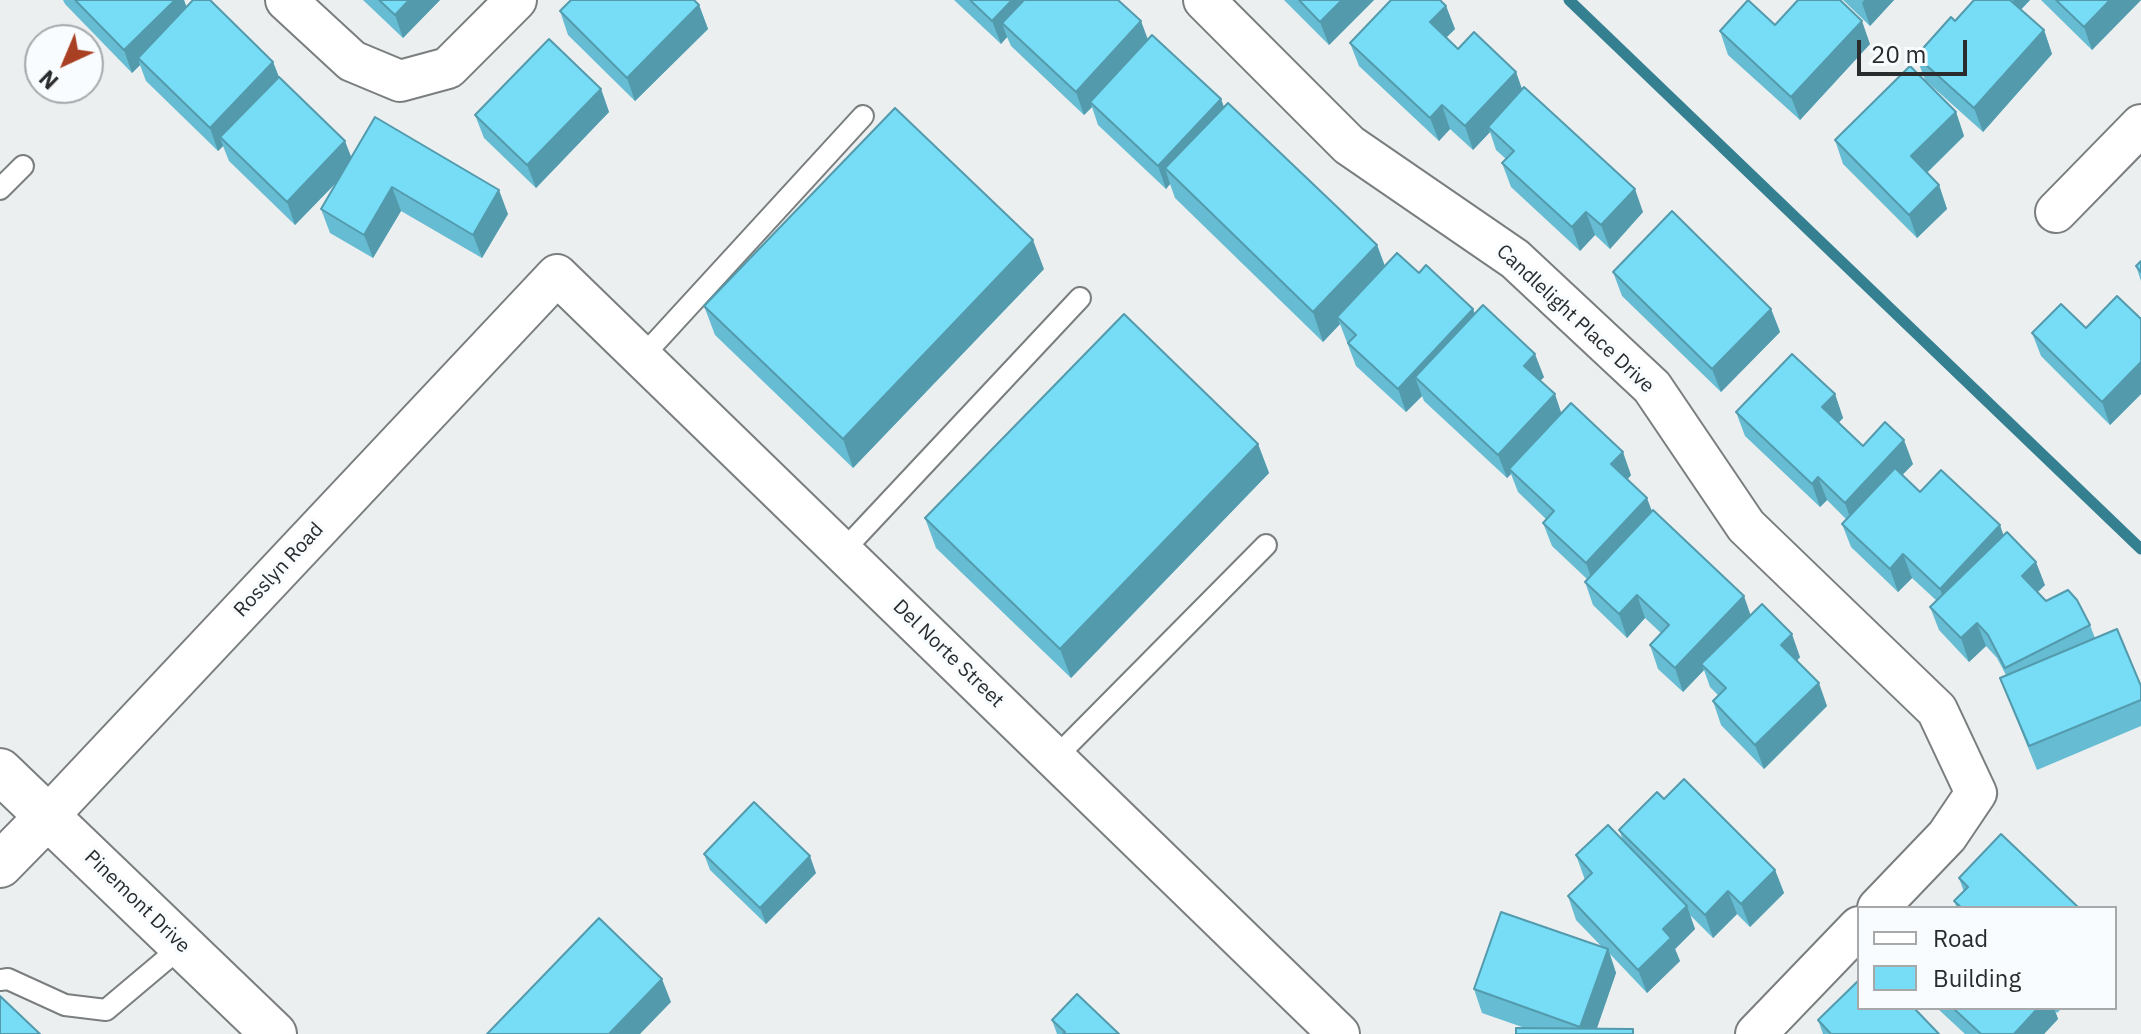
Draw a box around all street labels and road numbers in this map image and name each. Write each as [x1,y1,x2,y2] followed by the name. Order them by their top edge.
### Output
[1491,240,1659,398] street label: Candlelight Place Drive
[229,518,329,622] street label: Rosslyn Road
[888,595,1008,713] street label: Del Norte Street
[79,846,195,958] street label: Pinemont Drive

